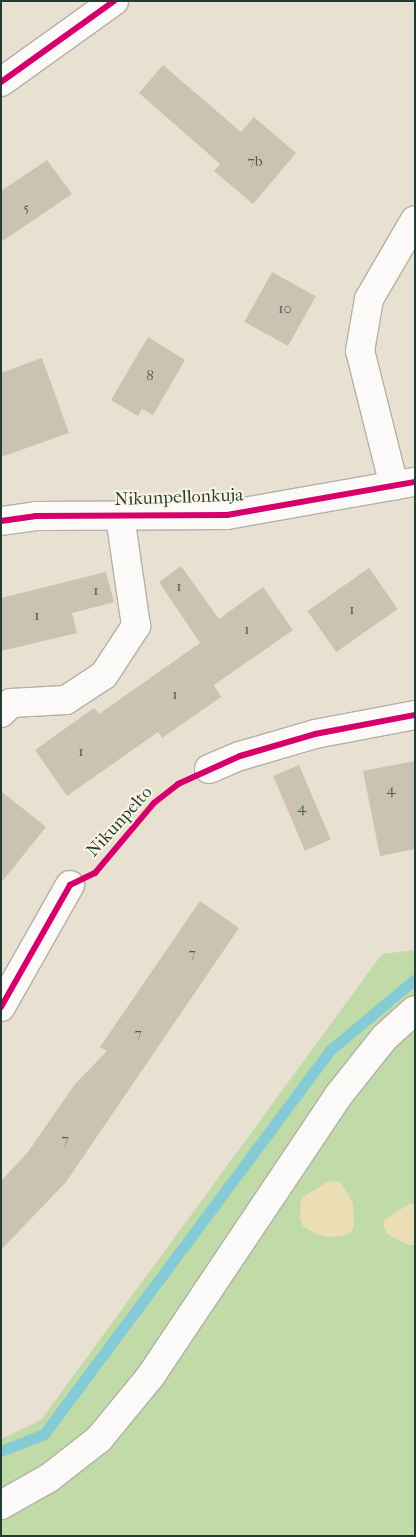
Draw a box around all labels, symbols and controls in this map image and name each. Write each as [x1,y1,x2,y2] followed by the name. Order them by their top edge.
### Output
[247,153,263,171] house number: 7b
[23,199,29,217] house number: 5
[278,300,292,318] house number: 10
[146,367,154,385] house number: 8
[114,485,244,511] street label: Nikunpellonkuja
[176,578,182,596] house number: 1
[93,582,99,600] house number: 1
[349,601,355,619] house number: 1
[34,607,40,625] house number: 1
[244,621,250,639] house number: 1
[172,686,178,704] house number: 1
[78,743,84,761] house number: 1
[387,781,395,799] house number: 4
[83,782,157,862] street label: Nikunpelto
[298,799,306,817] house number: 4
[188,945,196,963] house number: 7
[134,1025,142,1043] house number: 7
[61,1131,69,1149] house number: 7

